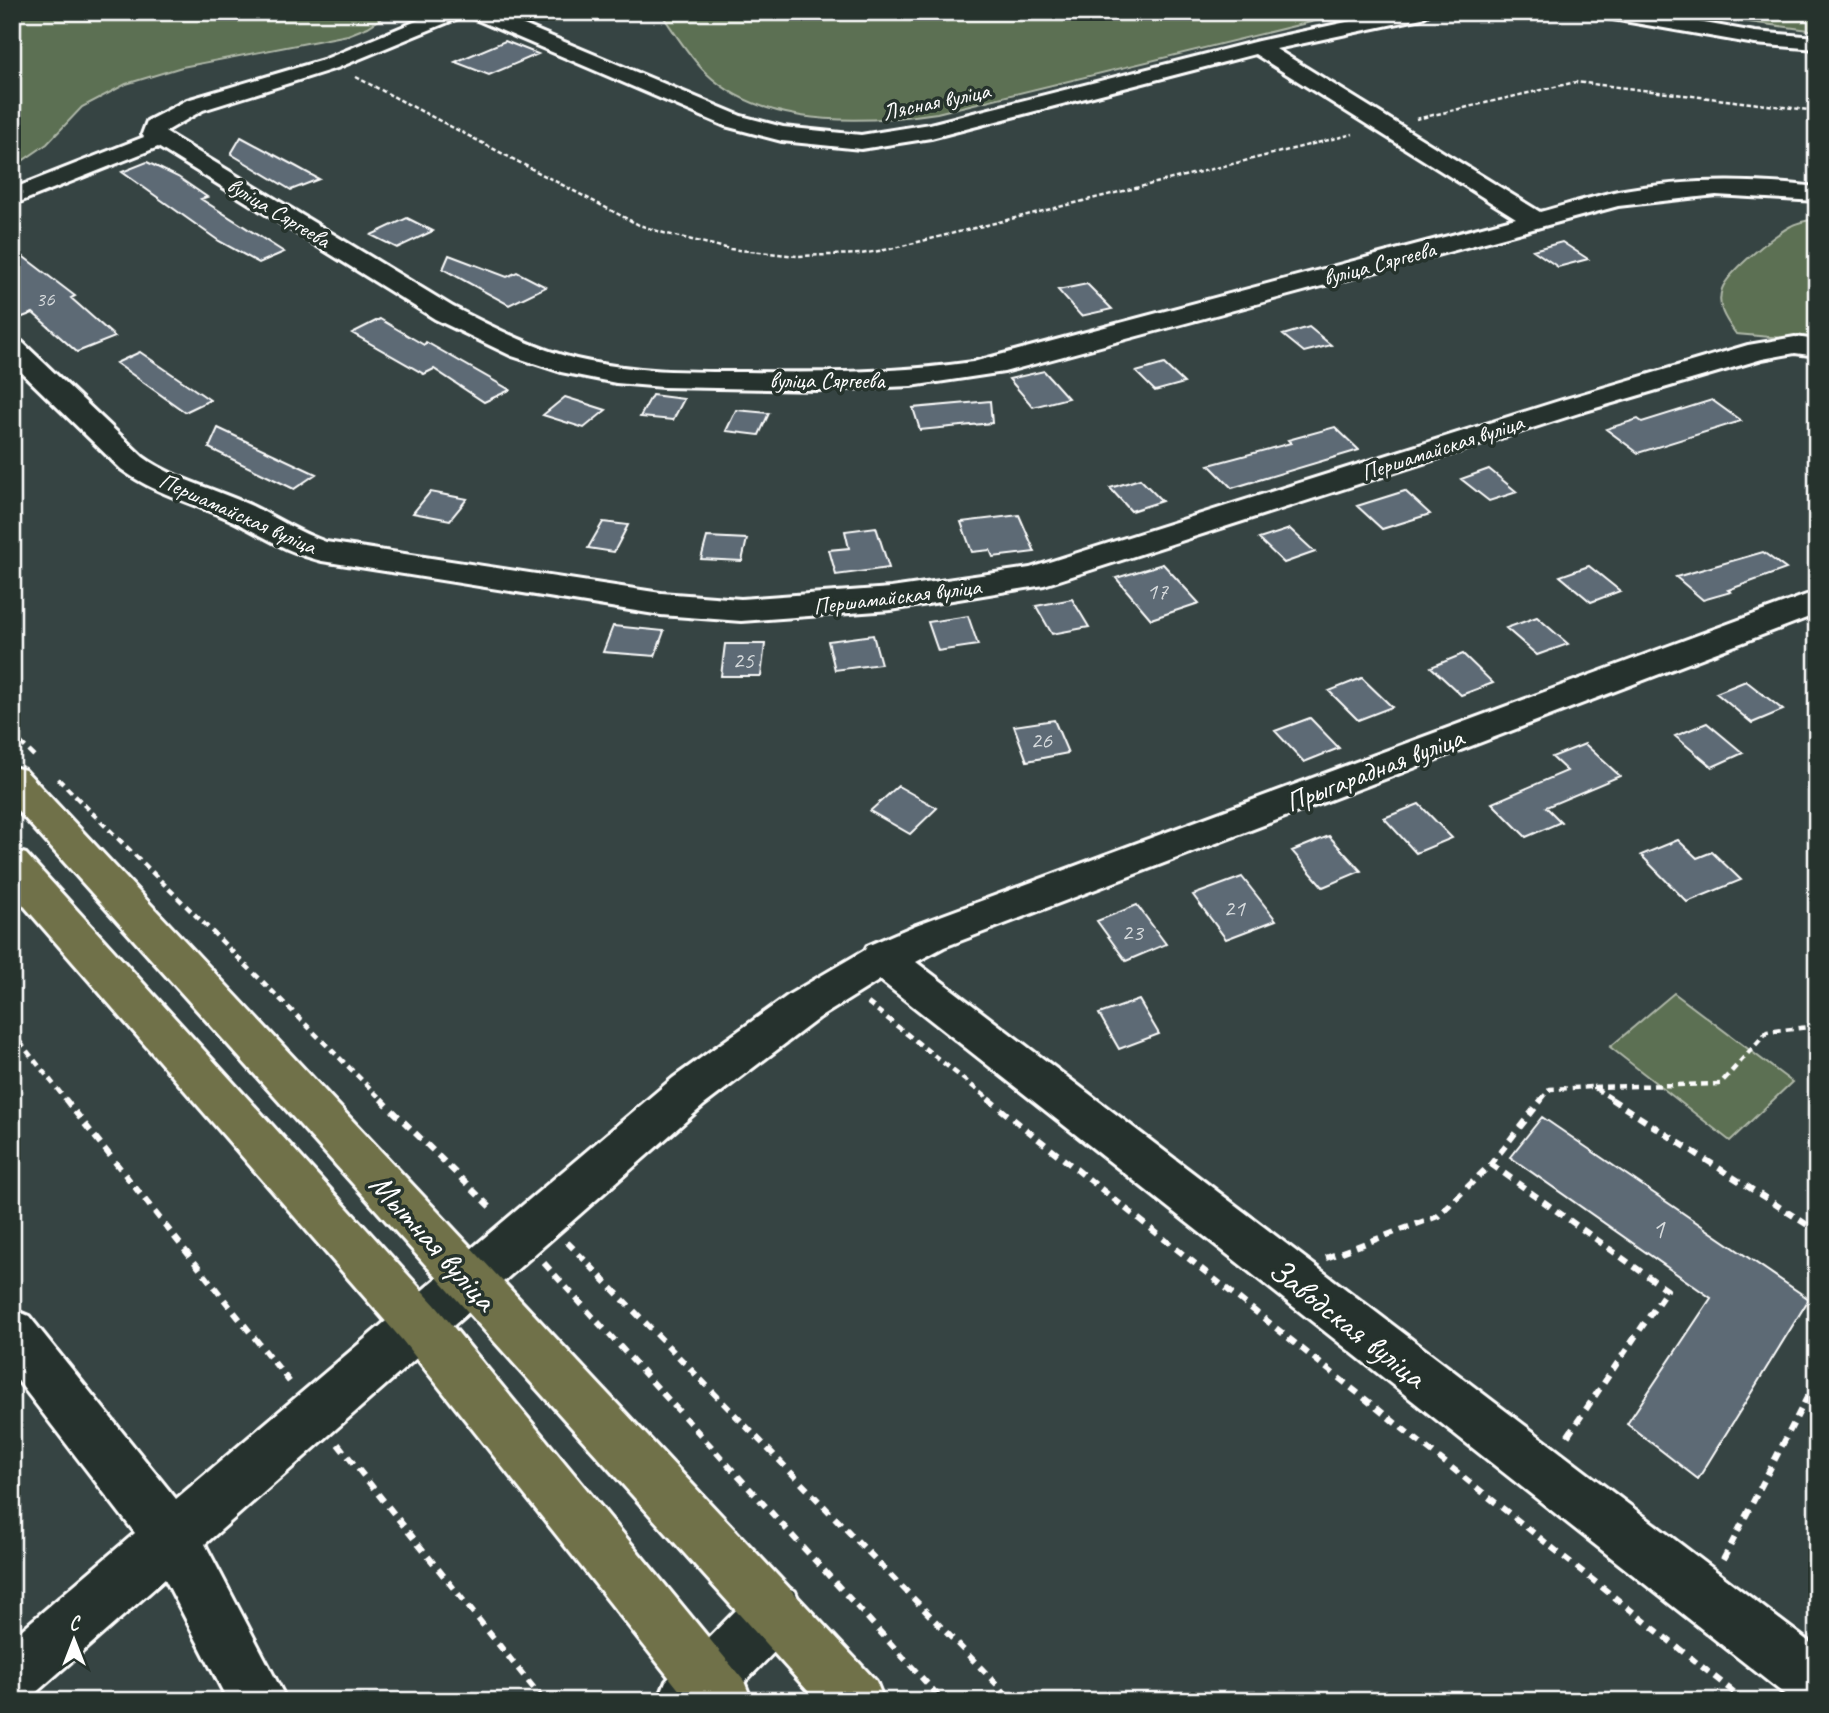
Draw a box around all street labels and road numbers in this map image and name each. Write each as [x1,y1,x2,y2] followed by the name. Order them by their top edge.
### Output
[880,76,994,127] street label: Лясная вуліца
[222,170,337,255] street label: вуліца Сяргеева
[1320,234,1440,292] street label: вуліца Сяргеева
[770,366,886,395] street label: вуліца Сяргеева
[1357,407,1529,487] street label: Першамайская вуліца
[155,466,323,562] street label: Першамайская вуліца
[811,572,985,621] street label: Першамайская вуліца
[1280,719,1470,819] street label: Прыгарадная вуліца
[360,1164,508,1321] street label: Мытная вуліца
[1260,1248,1436,1399] street label: Заводская вуліца

